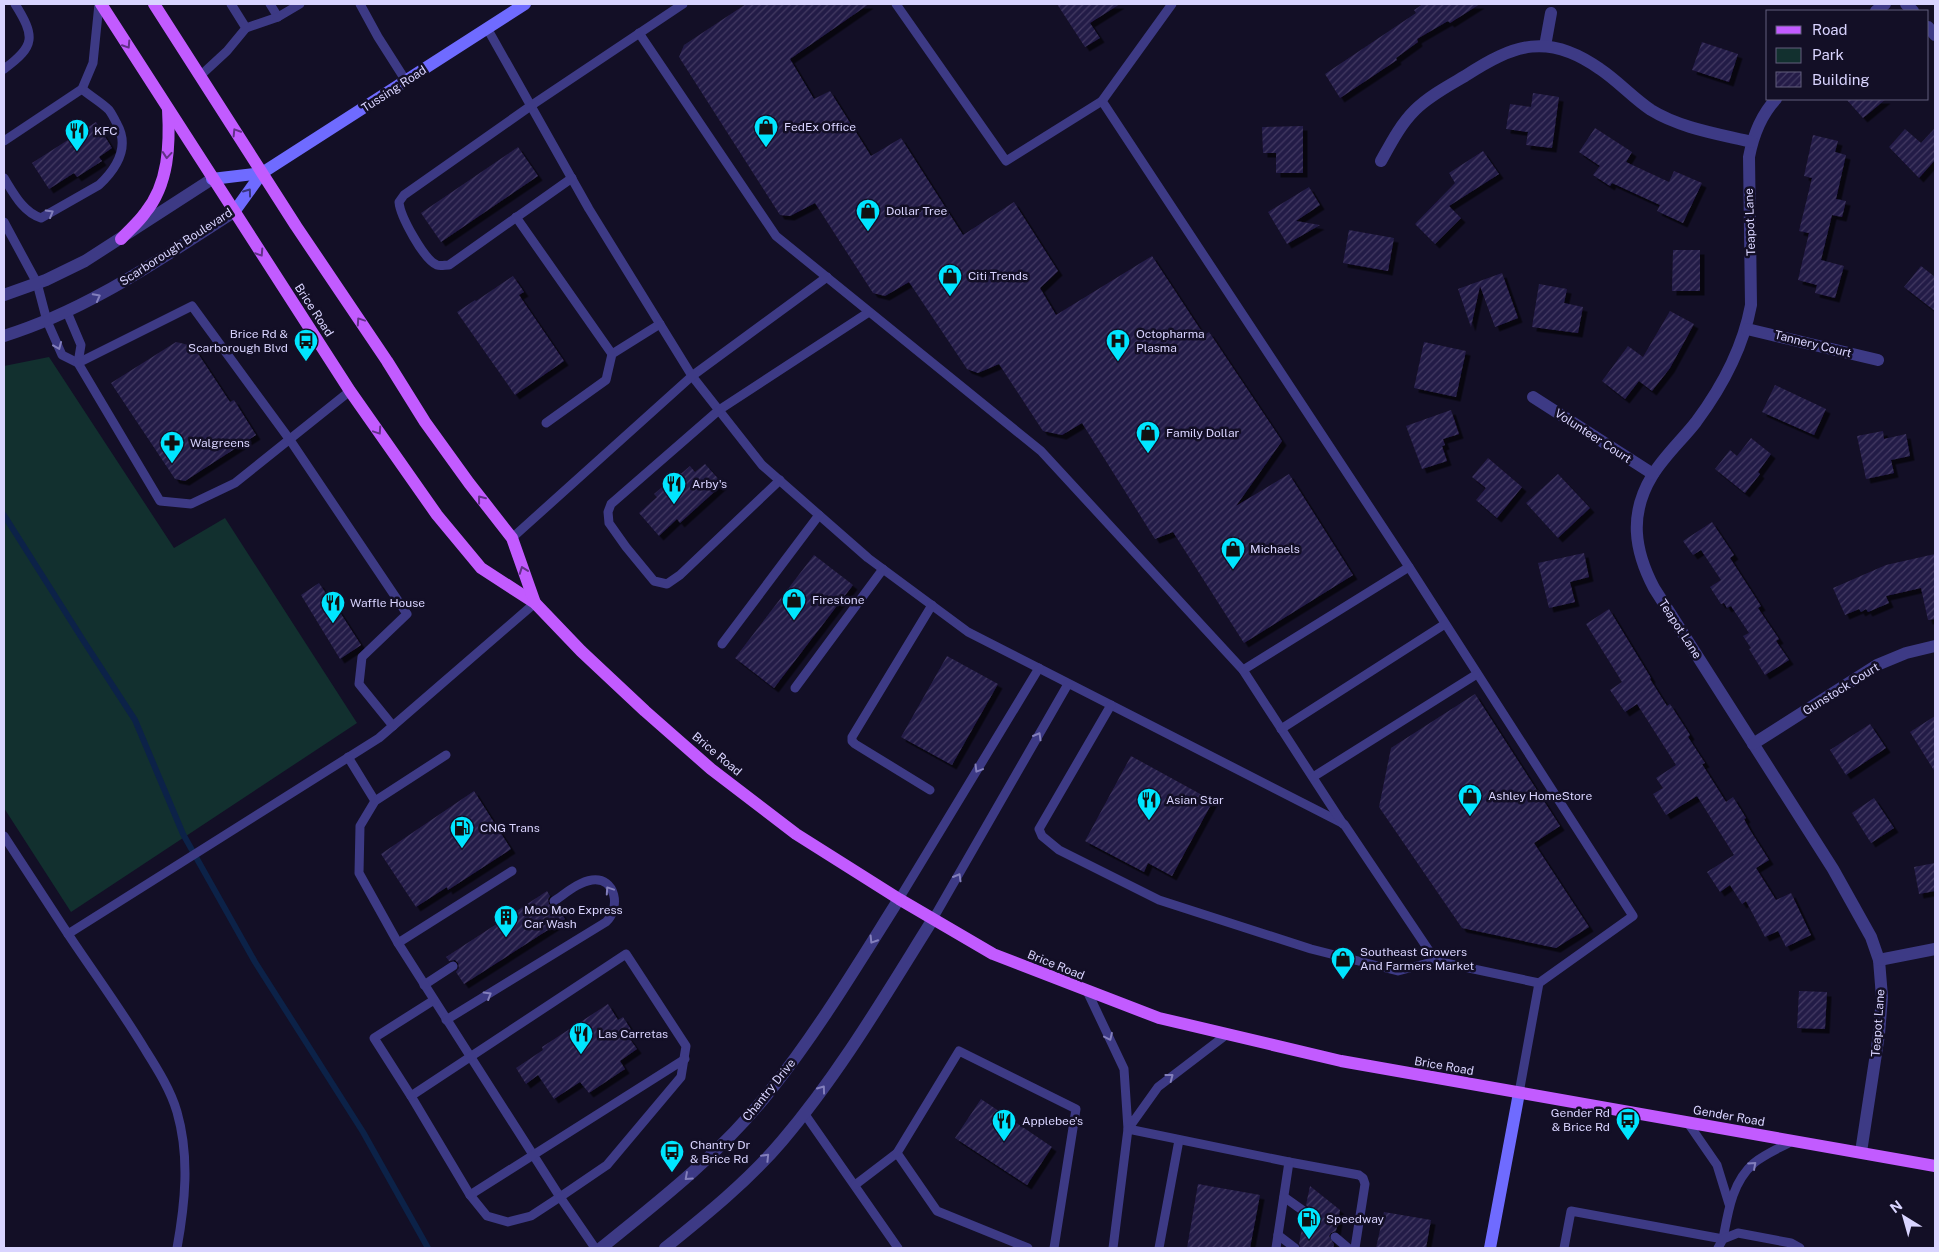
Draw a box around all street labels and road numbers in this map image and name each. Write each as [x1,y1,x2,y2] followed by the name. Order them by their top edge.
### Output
[359,63,429,115] street label: Tussing Road
[1742,188,1758,256] street label: Teapot Lane
[117,205,235,289] street label: Scarborough Boulevard
[292,281,336,339] street label: Brice Road
[1773,328,1853,360] street label: Tannery Court
[1552,406,1634,466] street label: Volunteer Court
[1656,597,1704,661] street label: Teapot Lane
[1800,660,1882,718] street label: Gunstock Court
[689,729,745,779] street label: Brice Road
[1025,947,1087,983] street label: Brice Road
[1869,988,1887,1057] street label: Teapot Lane
[1413,1054,1475,1078] street label: Brice Road
[740,1056,798,1124] street label: Chantry Drive
[1692,1103,1766,1129] street label: Gender Road

